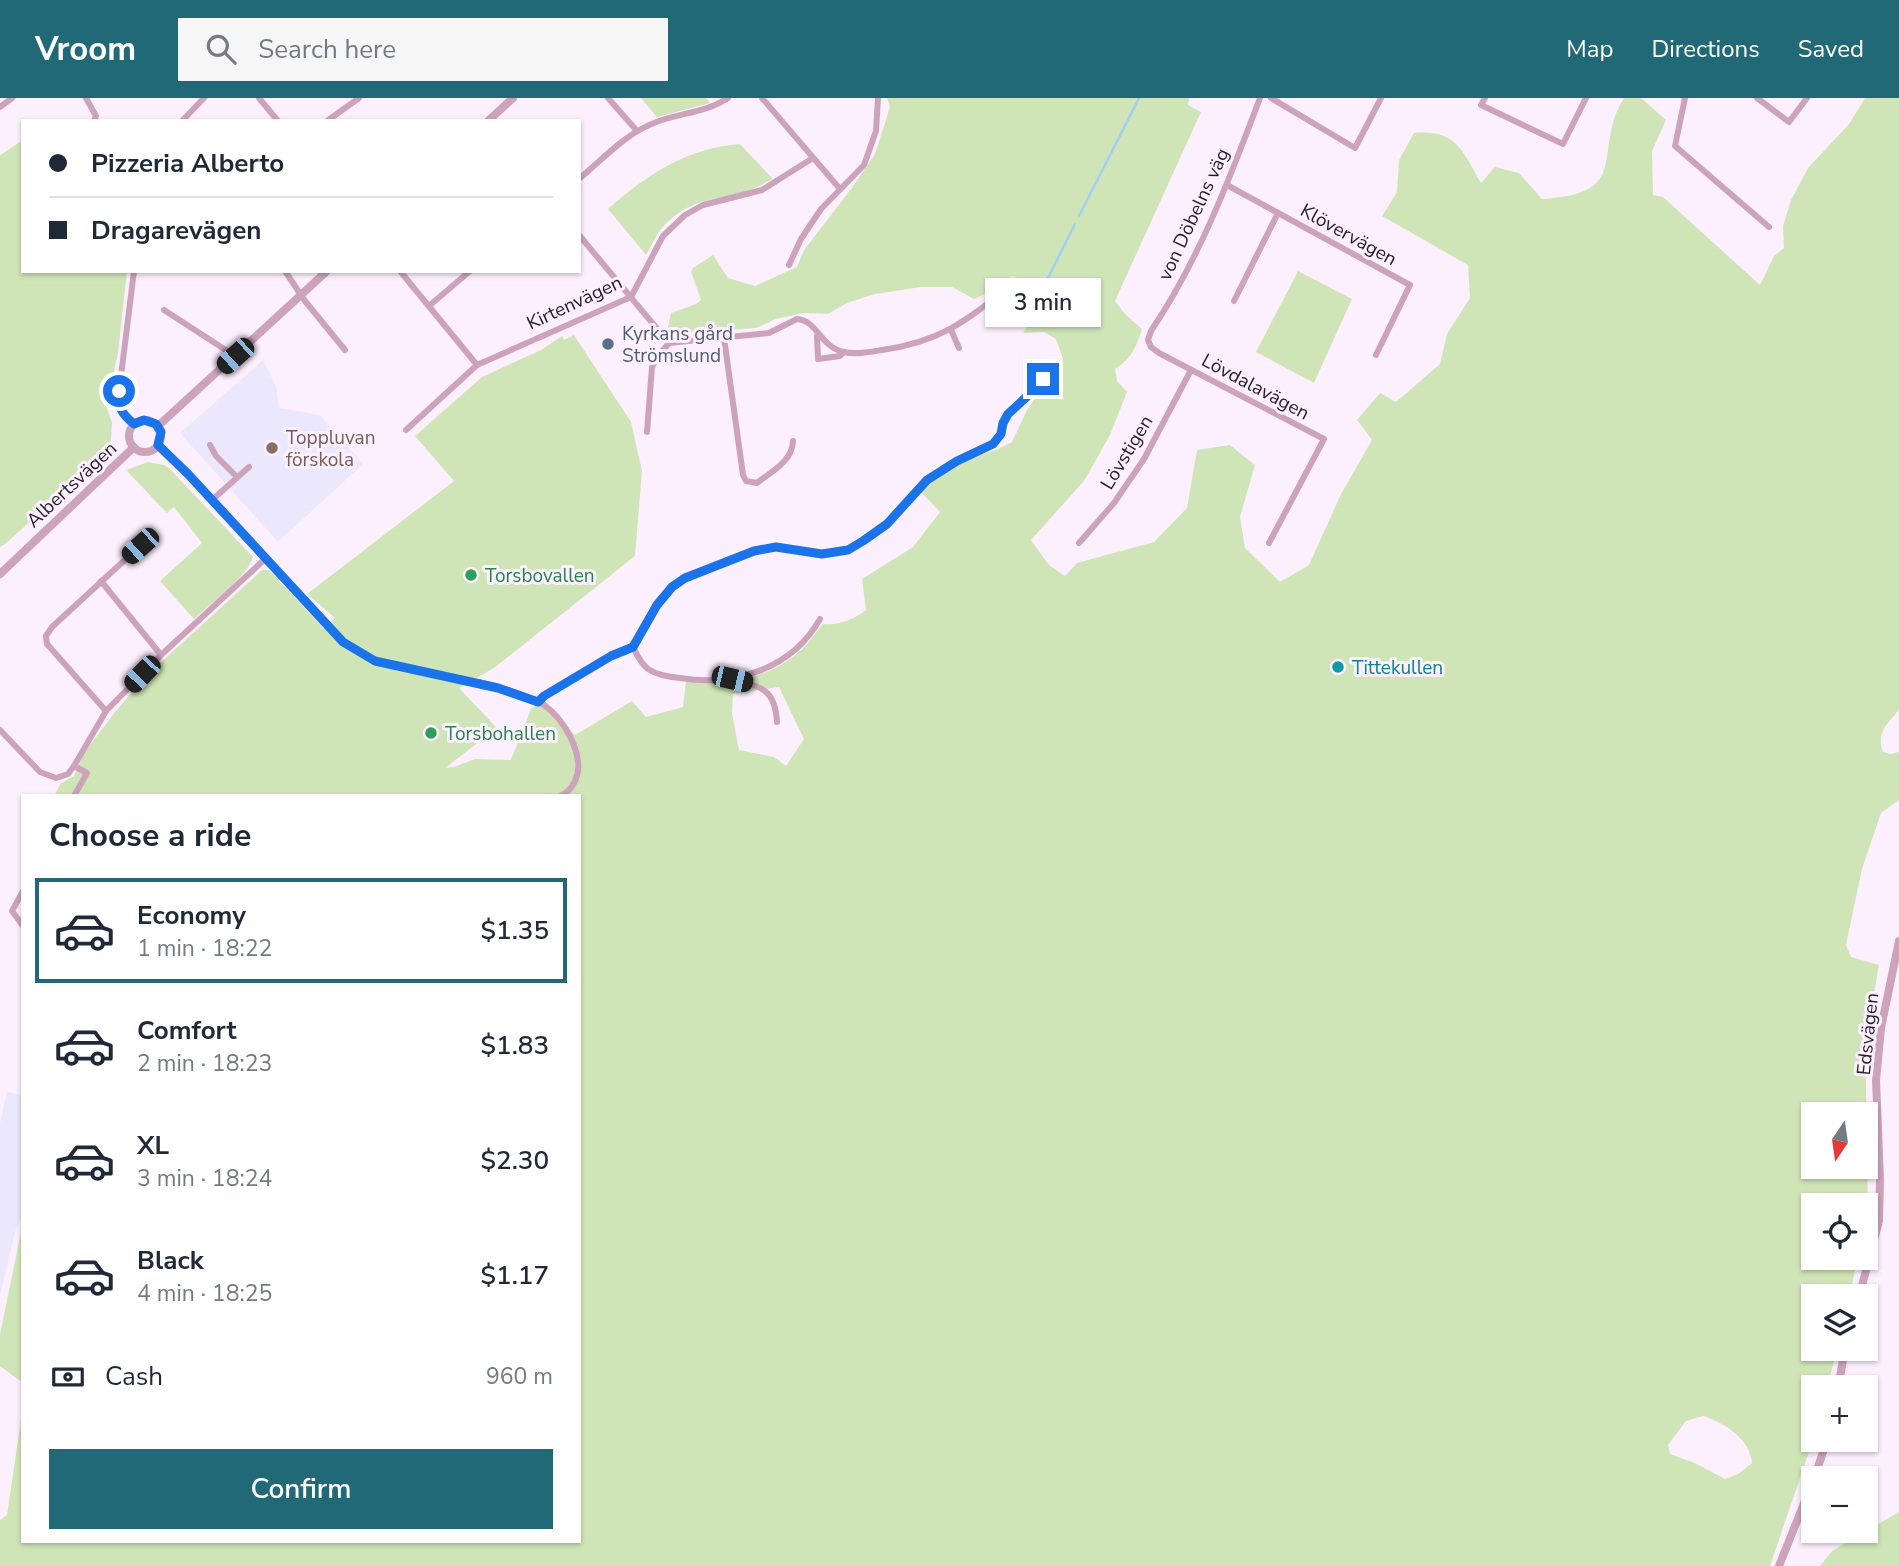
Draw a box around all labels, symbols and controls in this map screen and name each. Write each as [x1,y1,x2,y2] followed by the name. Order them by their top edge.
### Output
[178,18,668,81] search box
[35,27,136,72] text: Vroom
[202,30,240,68] icon: search
[258,32,396,67] text: Search here
[1566,33,1613,65] text: Map
[1651,33,1760,65] text: Directions
[1798,33,1864,65] text: Saved
[1152,144,1236,285] street label: von Döbelns väg
[91,146,284,181] text: Pizzeria Alberto
[1296,198,1401,272] street label: Klövervägen
[91,213,262,248] text: Dragarevägen
[522,269,626,336] street label: Kirtenvägen
[985,278,1101,327] callout: 3 min
[1014,287,1072,318] text: 3 min
[622,321,733,369] place label: Kyrkans gård Strömslund
[213,334,258,378] car
[600,336,616,352] marker: Kyrkans gård Strömslund
[1197,348,1314,426] street label: Lövdalavägen
[1027,363,1059,395] route end
[103,375,135,407] route start
[1094,411,1159,495] street label: Lövstigen
[286,425,375,473] place label: Toppluvan förskola
[21,436,123,534] street label: Albertsvägen
[264,440,280,456] marker: Toppluvan förskola
[118,524,163,568] car
[485,563,595,589] place label: Torsbovallen
[463,567,479,583] marker: Torsbovallen
[120,652,165,696] car
[1352,655,1443,681] place label: Tittekullen
[1330,659,1346,675] marker: Tittekullen
[710,664,755,694] car
[445,721,556,747] place label: Torsbohallen
[423,725,439,741] marker: Torsbohallen
[49,814,251,857] text: Choose a ride
[137,898,246,933] text: Economy
[53,899,116,962] icon: car
[480,913,549,948] text: $1.35
[137,933,272,964] text: 1 min · 18:22
[1851,992,1885,1077] street label: Edsvägen
[137,1013,237,1048] text: Comfort
[53,1014,116,1077] icon: car
[480,1028,549,1063] text: $1.83
[137,1048,272,1079] text: 2 min · 18:23
[1801,1102,1878,1180] north arrow
[1801,1102,1878,1543] map controls
[137,1128,169,1163] text: XL
[53,1129,116,1192] icon: car
[480,1143,549,1178] text: $2.30
[137,1163,272,1194] text: 3 min · 18:24
[1801,1193,1878,1270] button: locate
[137,1243,204,1278] text: Black
[53,1244,116,1307] icon: car
[480,1258,549,1293] text: $1.17
[137,1278,272,1309] text: 4 min · 18:25
[1801,1284,1878,1361] button: layers
[49,1358,87,1396] icon: cash
[105,1359,163,1394] text: Cash
[486,1361,553,1392] text: 960 m
[1801,1375,1878,1452] button: +
[49,1449,553,1529] button: Confirm
[1801,1466,1878,1543] button: −

